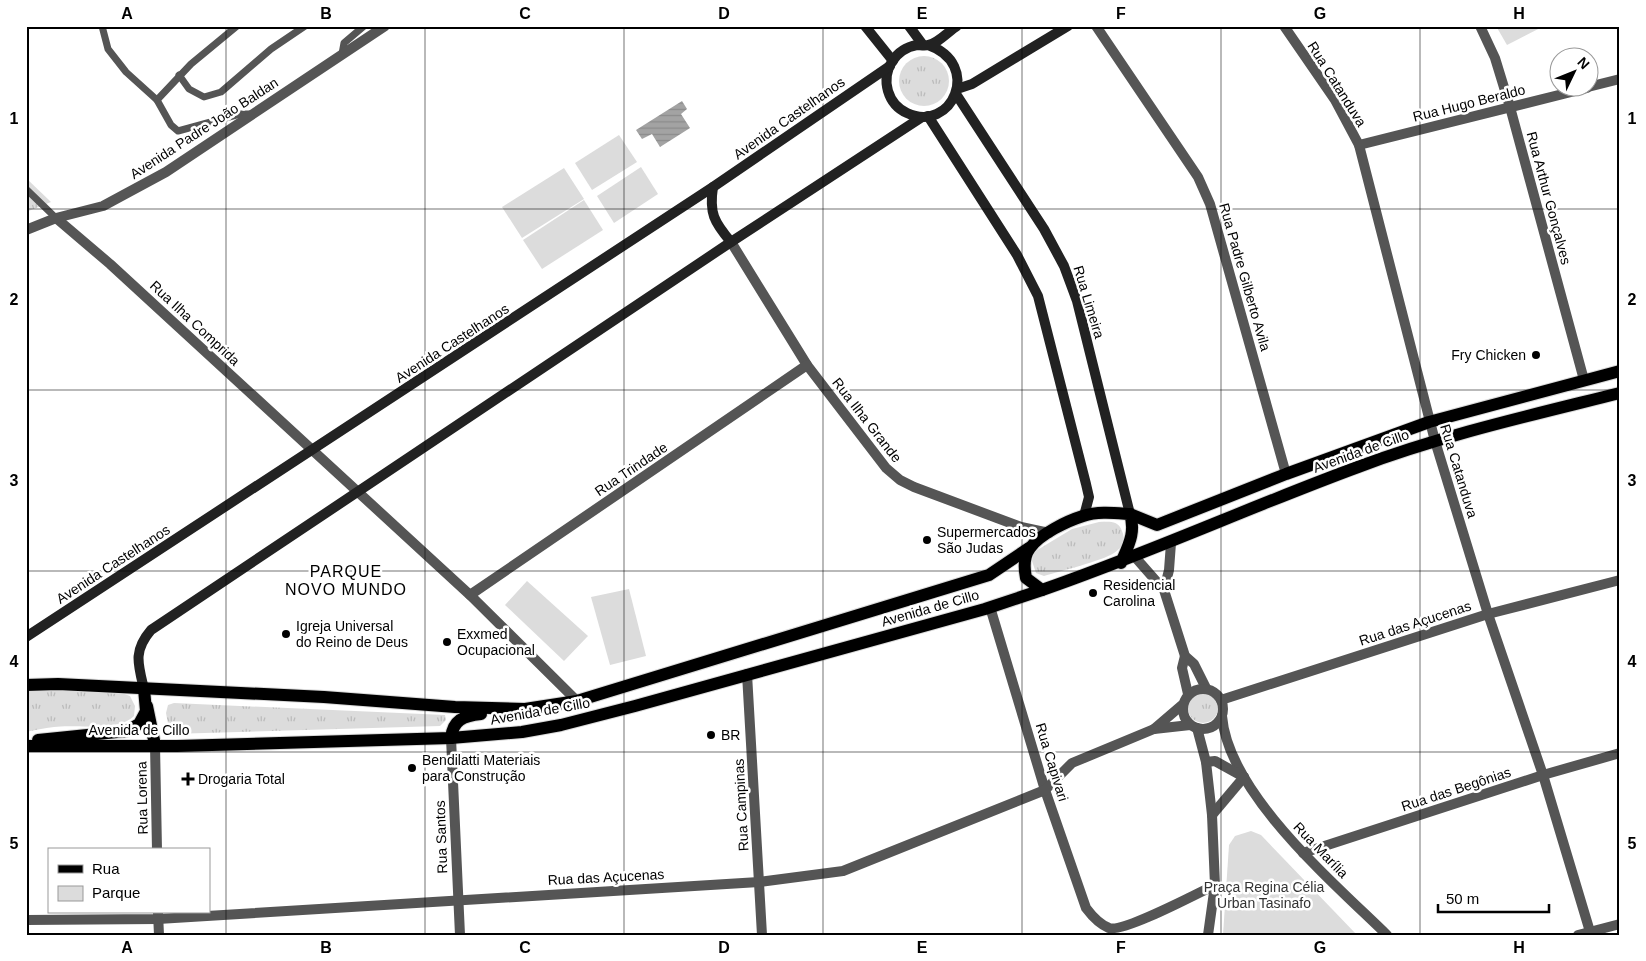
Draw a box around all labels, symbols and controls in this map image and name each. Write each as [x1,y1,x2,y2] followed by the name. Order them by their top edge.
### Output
[121,5,133,22] text: A
[320,5,332,22] text: B
[519,5,531,22] text: C
[718,5,730,22] text: D
[917,5,928,22] text: E
[1116,5,1126,22] text: F
[1314,5,1326,22] text: G
[1513,5,1525,22] text: H
[1304,39,1370,130] street label: Rua Catanduva
[1548,48,1598,98] north arrow
[1574,54,1593,72] text: N
[127,74,281,182] street label: Avenida Padre João Baldan
[730,74,848,162] street label: Avenida Castelhanos
[1411,81,1527,125] street label: Rua Hugo Beraldo
[10,110,19,127] text: 1
[1628,110,1637,127] text: 1
[1524,130,1574,266] street label: Rua Arthur Gonçalves
[1216,201,1274,353] street label: Rua Padre Gilberto Avila
[1070,264,1108,341] street label: Rua Limeira
[147,277,243,369] street label: Rua Ilha Comprida
[10,291,19,308] text: 2
[1628,291,1637,308] text: 2
[392,300,512,386] street label: Avenida Castelhanos
[1451,347,1526,363] place label: Fry Chicken
[1530,349,1542,361] marker: Fry Chicken
[829,375,905,466] street label: Rua Ilha Grande
[1437,422,1481,520] street label: Rua Catanduva
[1311,426,1411,476] street label: Avenida de Cillo
[592,439,670,499] street label: Rua Trindade
[10,472,19,489] text: 3
[1628,472,1637,489] text: 3
[53,521,173,607] street label: Avenida Castelhanos
[937,524,1036,556] place label: Supermercados São Judas
[921,534,933,546] marker: Supermercados São Judas
[285,563,407,598] district label: PARQUE NOVO MUNDO
[1103,577,1175,609] place label: Residencial Carolina
[879,586,981,630] street label: Avenida de Cillo
[1087,587,1099,599] marker: Residencial Carolina
[1357,597,1473,649] street label: Rua das Açucenas
[296,618,408,650] place label: Igreja Universal do Reino de Deus
[457,626,535,658] place label: Exxmed Ocupacional
[280,628,292,640] marker: Igreja Universal do Reino de Deus
[441,636,453,648] marker: Exxmed Ocupacional
[10,653,19,670] text: 4
[1628,653,1637,670] text: 4
[489,694,591,728] street label: Avenida de Cillo
[1033,721,1071,803] street label: Rua Capivari
[89,722,190,738] street label: Avenida de Cillo
[721,727,740,743] place label: BR
[705,729,717,741] marker: BR
[422,752,540,784] place label: Bendilatti Materiais para Construção
[731,758,751,852] street label: Rua Campinas
[133,761,151,835] street label: Rua Lorena
[406,762,418,774] marker: Bendilatti Materiais para Construção
[1399,764,1513,814] street label: Rua das Begônias
[198,771,285,787] place label: Drogaria Total
[182,773,194,785] marker: Drogaria Total
[432,800,450,874] street label: Rua Santos
[1290,819,1352,881] street label: Rua Marília
[10,835,19,852] text: 5
[1628,835,1637,852] text: 5
[48,848,210,914] legend
[92,860,120,877] text: Rua
[547,866,665,888] street label: Rua das Açucenas
[1204,879,1325,911] park label: Praça Regina Célia Urban Tasinafo
[1438,881,1550,913] scale bar
[92,884,140,901] text: Parque
[1446,890,1479,907] text: 50 m
[121,939,133,956] text: A
[320,939,332,956] text: B
[519,939,531,956] text: C
[718,939,730,956] text: D
[917,939,928,956] text: E
[1116,939,1126,956] text: F
[1314,939,1326,956] text: G
[1513,939,1525,956] text: H

